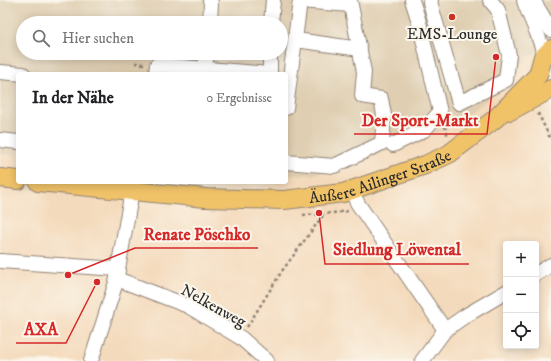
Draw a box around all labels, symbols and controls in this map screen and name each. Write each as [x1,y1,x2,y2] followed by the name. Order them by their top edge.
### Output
[447,12,457,22] marker: EMS-Lounge
[16,16,288,60] search box
[407,24,498,44] place label: EMS-Lounge
[30,27,52,49] icon: search
[62,29,134,48] text: Hier suchen
[32,87,114,109] text: In der Nähe
[206,90,272,106] text: 0 Ergebnisse
[354,105,487,134] callout: Der Sport-Markt
[362,110,479,132] text: Der Sport-Markt
[308,145,455,208] street label: Äußere Ailinger Straße
[135,219,258,248] callout: Renate Pöschko
[144,224,250,246] text: Renate Pöschko
[325,235,469,264] callout: Siedlung Löwental
[333,239,462,261] text: Siedlung Löwental
[503,241,539,349] map controls
[503,241,539,277] button: +
[503,277,539,313] button: −
[177,280,250,332] street label: Nelkenweg
[503,313,539,349] button: locate
[16,314,66,343] callout: AXA
[23,319,59,341] text: AXA

